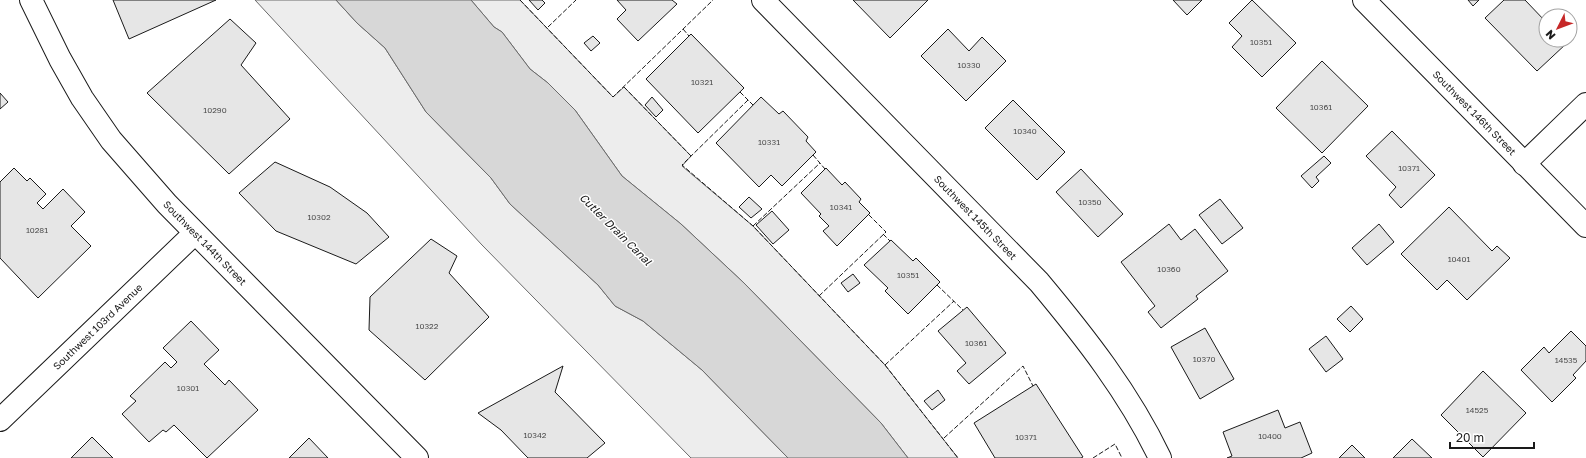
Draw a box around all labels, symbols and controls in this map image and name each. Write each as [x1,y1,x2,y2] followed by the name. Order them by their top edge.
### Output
[1538,8,1578,48] north arrow
[1543,28,1558,42] text: N
[1250,37,1272,47] house number: 10351
[957,60,981,70] house number: 10330
[1431,68,1519,157] street label: Southwest 146th Street
[691,77,713,87] house number: 10321
[1310,102,1332,112] house number: 10361
[203,105,227,115] house number: 10290
[1013,126,1037,136] house number: 10340
[758,137,780,147] house number: 10331
[1398,163,1420,173] house number: 10371
[932,173,1020,262] street label: Southwest 145th Street
[577,190,655,268] water label: Cutler Drain Canal
[1078,197,1102,207] house number: 10350
[161,198,249,287] street label: Southwest 144th Street
[830,202,852,212] house number: 10341
[307,212,331,222] house number: 10302
[26,225,48,235] house number: 10281
[1448,254,1470,264] house number: 10401
[1157,264,1181,274] house number: 10360
[897,270,919,280] house number: 10351
[50,281,145,372] street label: Southwest 103rd Avenue
[416,321,439,331] house number: 10322
[965,338,987,348] house number: 10361
[1193,354,1215,364] house number: 10370
[1555,355,1578,365] house number: 14535
[177,383,199,393] house number: 10301
[1466,405,1489,415] house number: 14525
[1450,424,1534,450] scale bar
[523,430,547,440] house number: 10342
[1456,430,1484,445] text: 20 m
[1258,431,1282,441] house number: 10400
[1015,432,1037,442] house number: 10371

